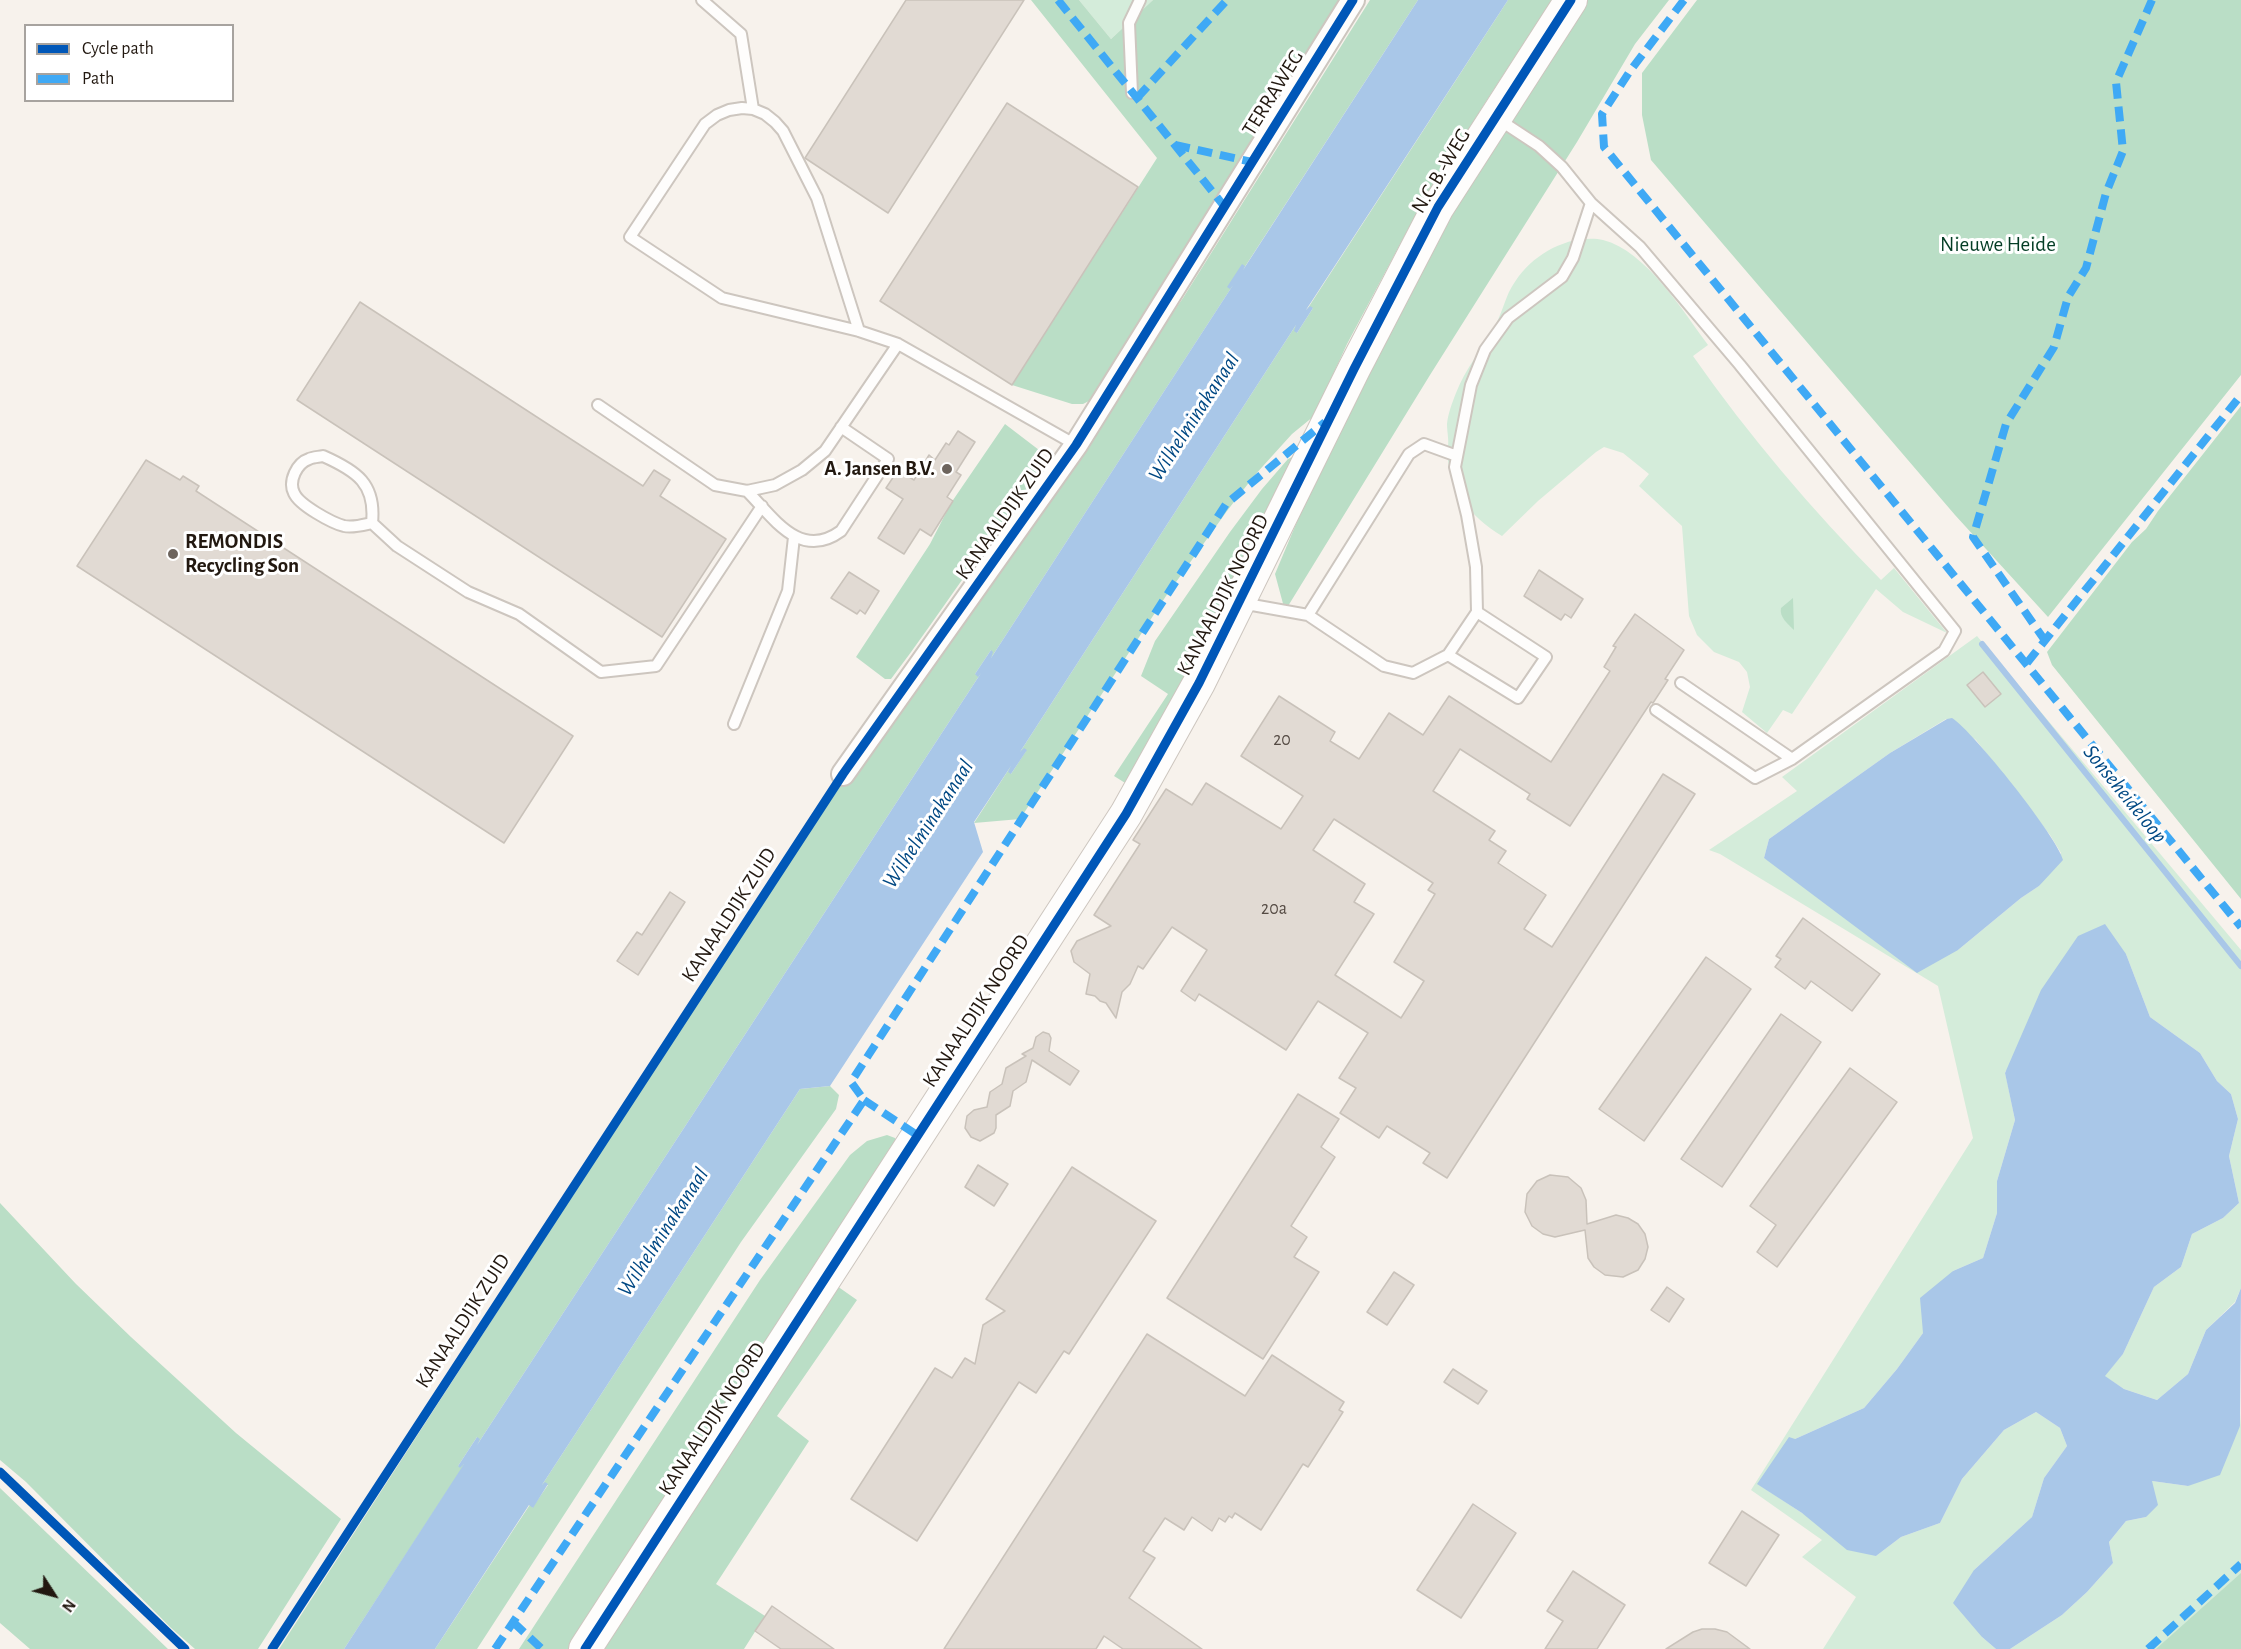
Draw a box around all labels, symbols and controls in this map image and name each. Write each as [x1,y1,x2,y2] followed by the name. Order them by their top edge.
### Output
[24,24,234,102] legend
[82,40,154,58] text: Cycle path
[1237,45,1309,141] street label: TERRAWEG
[82,70,114,88] text: Path
[1406,124,1476,218] street label: N.C.B.-WEG
[1940,232,2056,258] park label: Nieuwe Heide
[1143,348,1245,486] water label: Wilhelminakanaal
[950,443,1060,585] street label: KANAALDIJK ZUID
[824,456,935,482] place label: A. Jansen B.V.
[940,462,954,476] marker: A. Jansen B.V.
[1171,510,1275,680] street label: KANAALDIJK NOORD
[185,529,299,579] place label: REMONDIS Recycling Son
[166,547,180,561] marker: REMONDIS Recycling Son
[1273,729,1291,751] house number: 20
[2077,740,2173,848] water label: Sonseheideloop
[877,755,979,893] water label: Wilhelminakanaal
[676,843,782,987] street label: KANAALDIJK ZUID
[1261,898,1287,920] house number: 20a
[917,930,1035,1092] street label: KANAALDIJK NOORD
[612,1163,714,1301] water label: Wilhelminakanaal
[410,1249,516,1393] street label: KANAALDIJK ZUID
[653,1338,771,1500] street label: KANAALDIJK NOORD
[24,1565,84,1625] north arrow
[59,1596,78,1615] text: N

